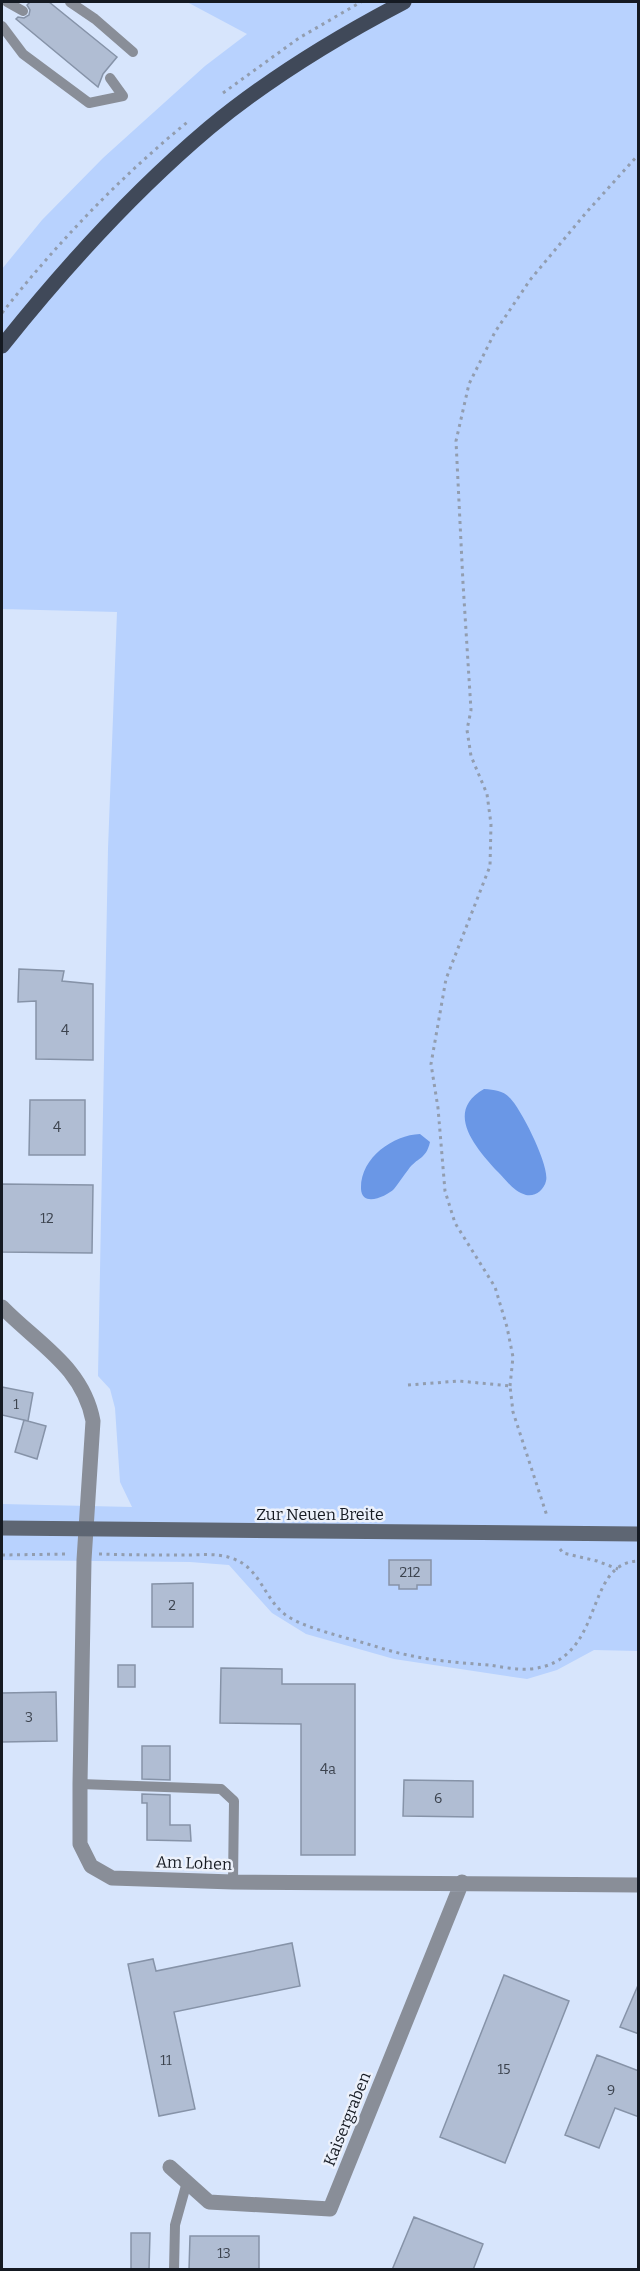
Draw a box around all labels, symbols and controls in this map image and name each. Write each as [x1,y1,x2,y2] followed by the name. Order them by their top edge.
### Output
[61,1022,69,1039] house number: 4
[53,1119,61,1136] house number: 4
[40,1210,54,1227] house number: 12
[13,1396,19,1413] house number: 1
[256,1505,384,1524] street label: Zur Neuen Breite
[400,1564,420,1581] house number: 212
[168,1597,176,1614] house number: 2
[25,1709,33,1726] house number: 3
[320,1761,336,1778] house number: 4a
[434,1790,442,1807] house number: 6
[156,1852,232,1874] street label: Am Lohen
[160,2052,172,2069] house number: 11
[497,2061,511,2078] house number: 15
[320,2069,374,2169] street label: Kaisergraben
[607,2082,615,2099] house number: 9
[217,2245,231,2262] house number: 13

